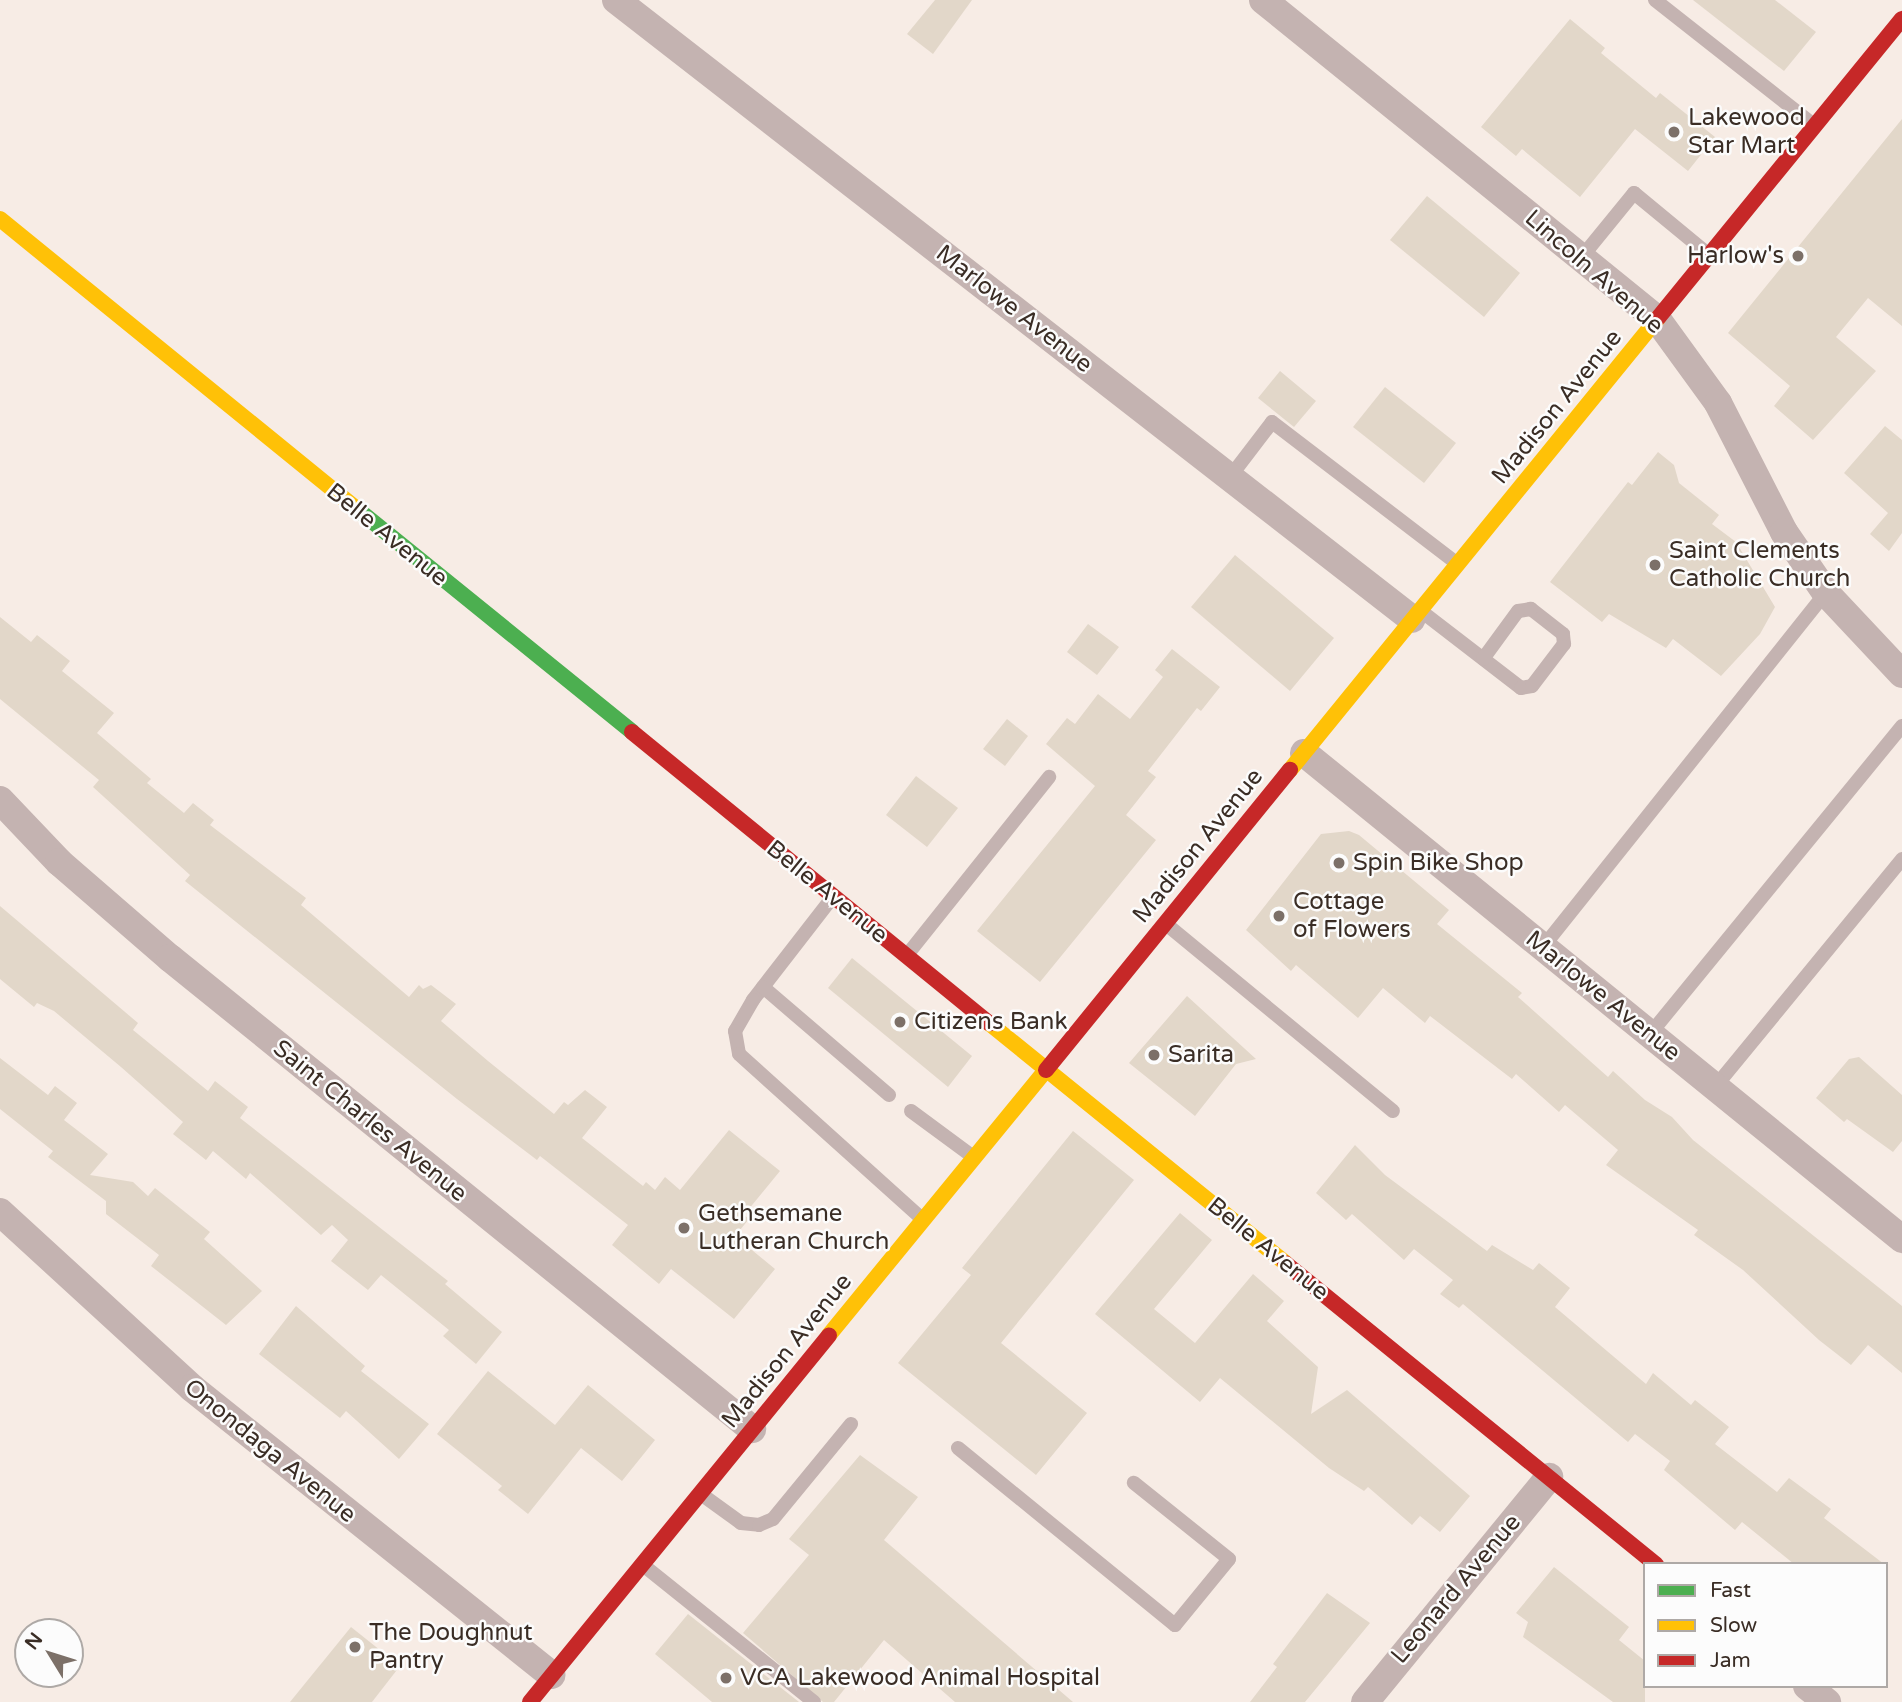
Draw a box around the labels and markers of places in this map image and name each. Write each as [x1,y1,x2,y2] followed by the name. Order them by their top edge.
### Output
[1688,104,1805,160] place label: Lakewood Star Mart
[1666,124,1682,140] marker: Lakewood Star Mart
[1687,242,1784,270] place label: Harlow's
[1790,248,1806,264] marker: Harlow's
[1669,537,1850,593] place label: Saint Clements Catholic Church
[1647,557,1663,573] marker: Saint Clements Catholic Church
[1353,849,1524,877] place label: Spin Bike Shop
[1331,855,1347,871] marker: Spin Bike Shop
[1293,888,1411,944] place label: Cottage of Flowers
[1271,908,1287,924] marker: Cottage of Flowers
[914,1008,1068,1036] place label: Citizens Bank
[892,1014,908,1030] marker: Citizens Bank
[1168,1041,1234,1069] place label: Sarita
[1146,1047,1162,1063] marker: Sarita
[698,1200,889,1256] place label: Gethsemane Lutheran Church
[676,1220,692,1236] marker: Gethsemane Lutheran Church
[369,1619,533,1675] place label: The Doughnut Pantry
[347,1639,363,1655] marker: The Doughnut Pantry
[740,1664,1100,1692] place label: VCA Lakewood Animal Hospital
[718,1670,734,1686] marker: VCA Lakewood Animal Hospital

